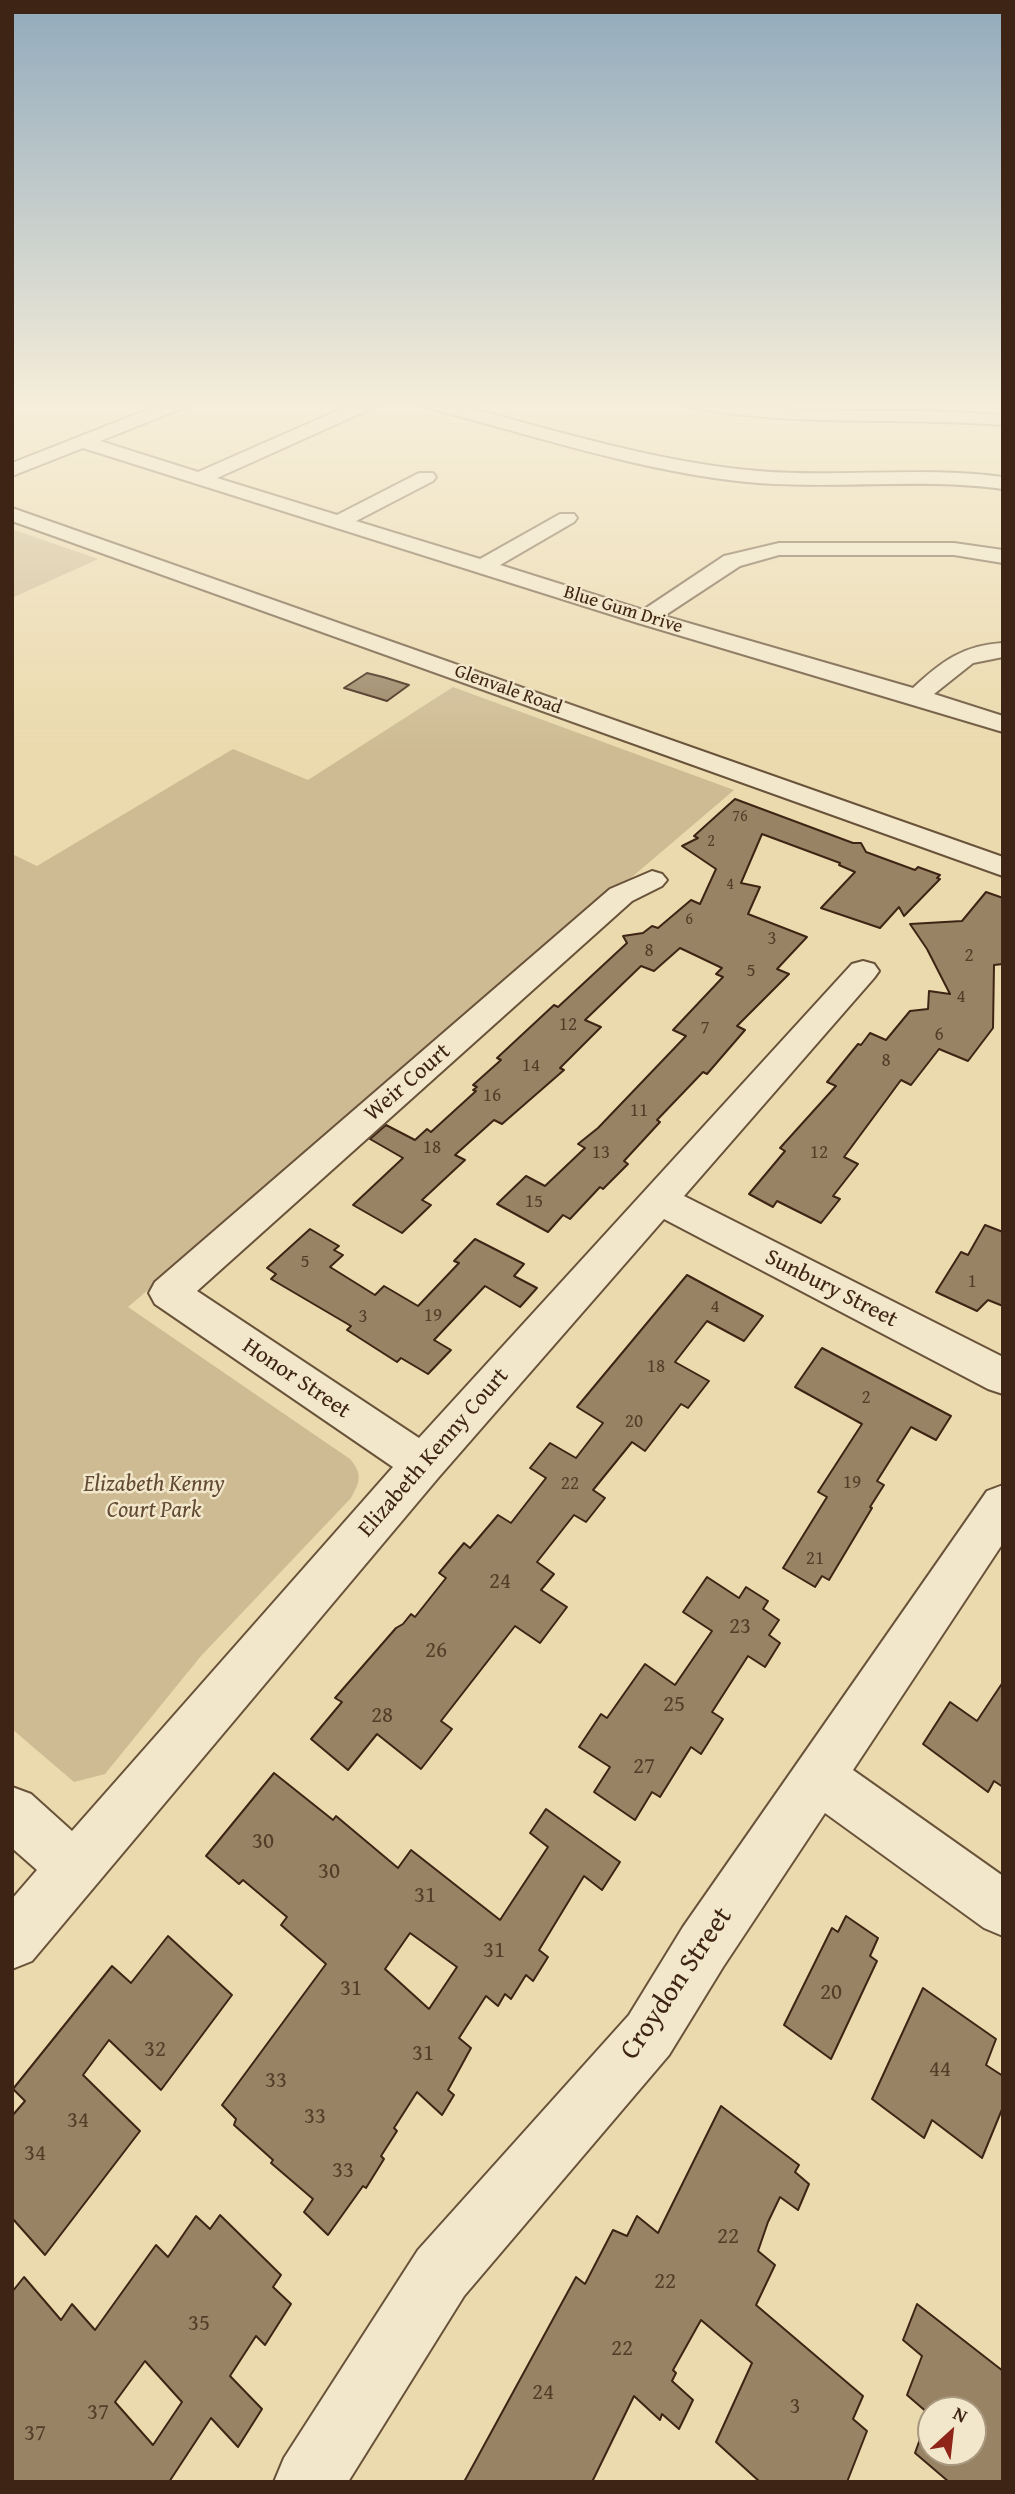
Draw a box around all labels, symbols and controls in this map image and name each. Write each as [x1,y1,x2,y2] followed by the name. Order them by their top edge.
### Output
[561,581,685,639] street label: Blue Gum Drive
[451,660,565,720] street label: Glenvale Road
[732,807,748,827] house number: 76
[707,832,715,852] house number: 2
[726,875,734,895] house number: 4
[685,910,693,930] house number: 6
[767,928,777,950] house number: 3
[644,940,654,962] house number: 8
[964,945,974,967] house number: 2
[746,960,756,982] house number: 5
[956,986,966,1008] house number: 4
[559,1014,577,1036] house number: 12
[700,1017,710,1039] house number: 7
[934,1024,944,1046] house number: 6
[359,1038,457,1128] street label: Weir Court
[881,1050,891,1072] house number: 8
[522,1055,540,1077] house number: 14
[483,1085,501,1107] house number: 16
[630,1100,648,1122] house number: 11
[423,1137,441,1159] house number: 18
[592,1142,610,1164] house number: 13
[810,1142,828,1164] house number: 12
[525,1191,543,1213] house number: 15
[760,1244,902,1334] street label: Sunbury Street
[300,1251,310,1273] house number: 5
[967,1271,977,1293] house number: 1
[710,1296,720,1318] house number: 4
[424,1305,442,1327] house number: 19
[358,1306,368,1328] house number: 3
[237,1333,355,1425] street label: Honor Street
[647,1356,665,1378] house number: 18
[353,1363,515,1543] street label: Elizabeth Kenny Court
[861,1387,871,1409] house number: 2
[625,1411,643,1433] house number: 20
[84,1471,224,1525] park label: Elizabeth Kenny Court Park
[843,1472,861,1494] house number: 19
[561,1473,579,1495] house number: 22
[806,1548,824,1570] house number: 21
[489,1568,511,1596] house number: 24
[729,1613,751,1641] house number: 23
[425,1637,447,1665] house number: 26
[663,1691,685,1719] house number: 25
[371,1702,393,1730] house number: 28
[633,1753,655,1781] house number: 27
[252,1828,274,1856] house number: 30
[318,1858,340,1886] house number: 30
[414,1882,436,1910] house number: 31
[614,1901,740,2067] street label: Croydon Street
[483,1937,505,1965] house number: 31
[340,1975,362,2003] house number: 31
[820,1979,842,2007] house number: 20
[144,2036,166,2064] house number: 32
[412,2040,434,2068] house number: 31
[929,2056,951,2084] house number: 44
[265,2067,287,2095] house number: 33
[304,2103,326,2131] house number: 33
[67,2107,89,2135] house number: 34
[24,2140,46,2168] house number: 34
[332,2157,354,2185] house number: 33
[717,2223,739,2251] house number: 22
[654,2268,676,2296] house number: 22
[188,2310,210,2338] house number: 35
[611,2335,633,2363] house number: 22
[532,2379,554,2407] house number: 24
[789,2393,801,2421] house number: 3
[917,2396,987,2466] north arrow
[87,2399,109,2427] house number: 37
[949,2399,973,2429] text: N
[24,2420,46,2448] house number: 37

